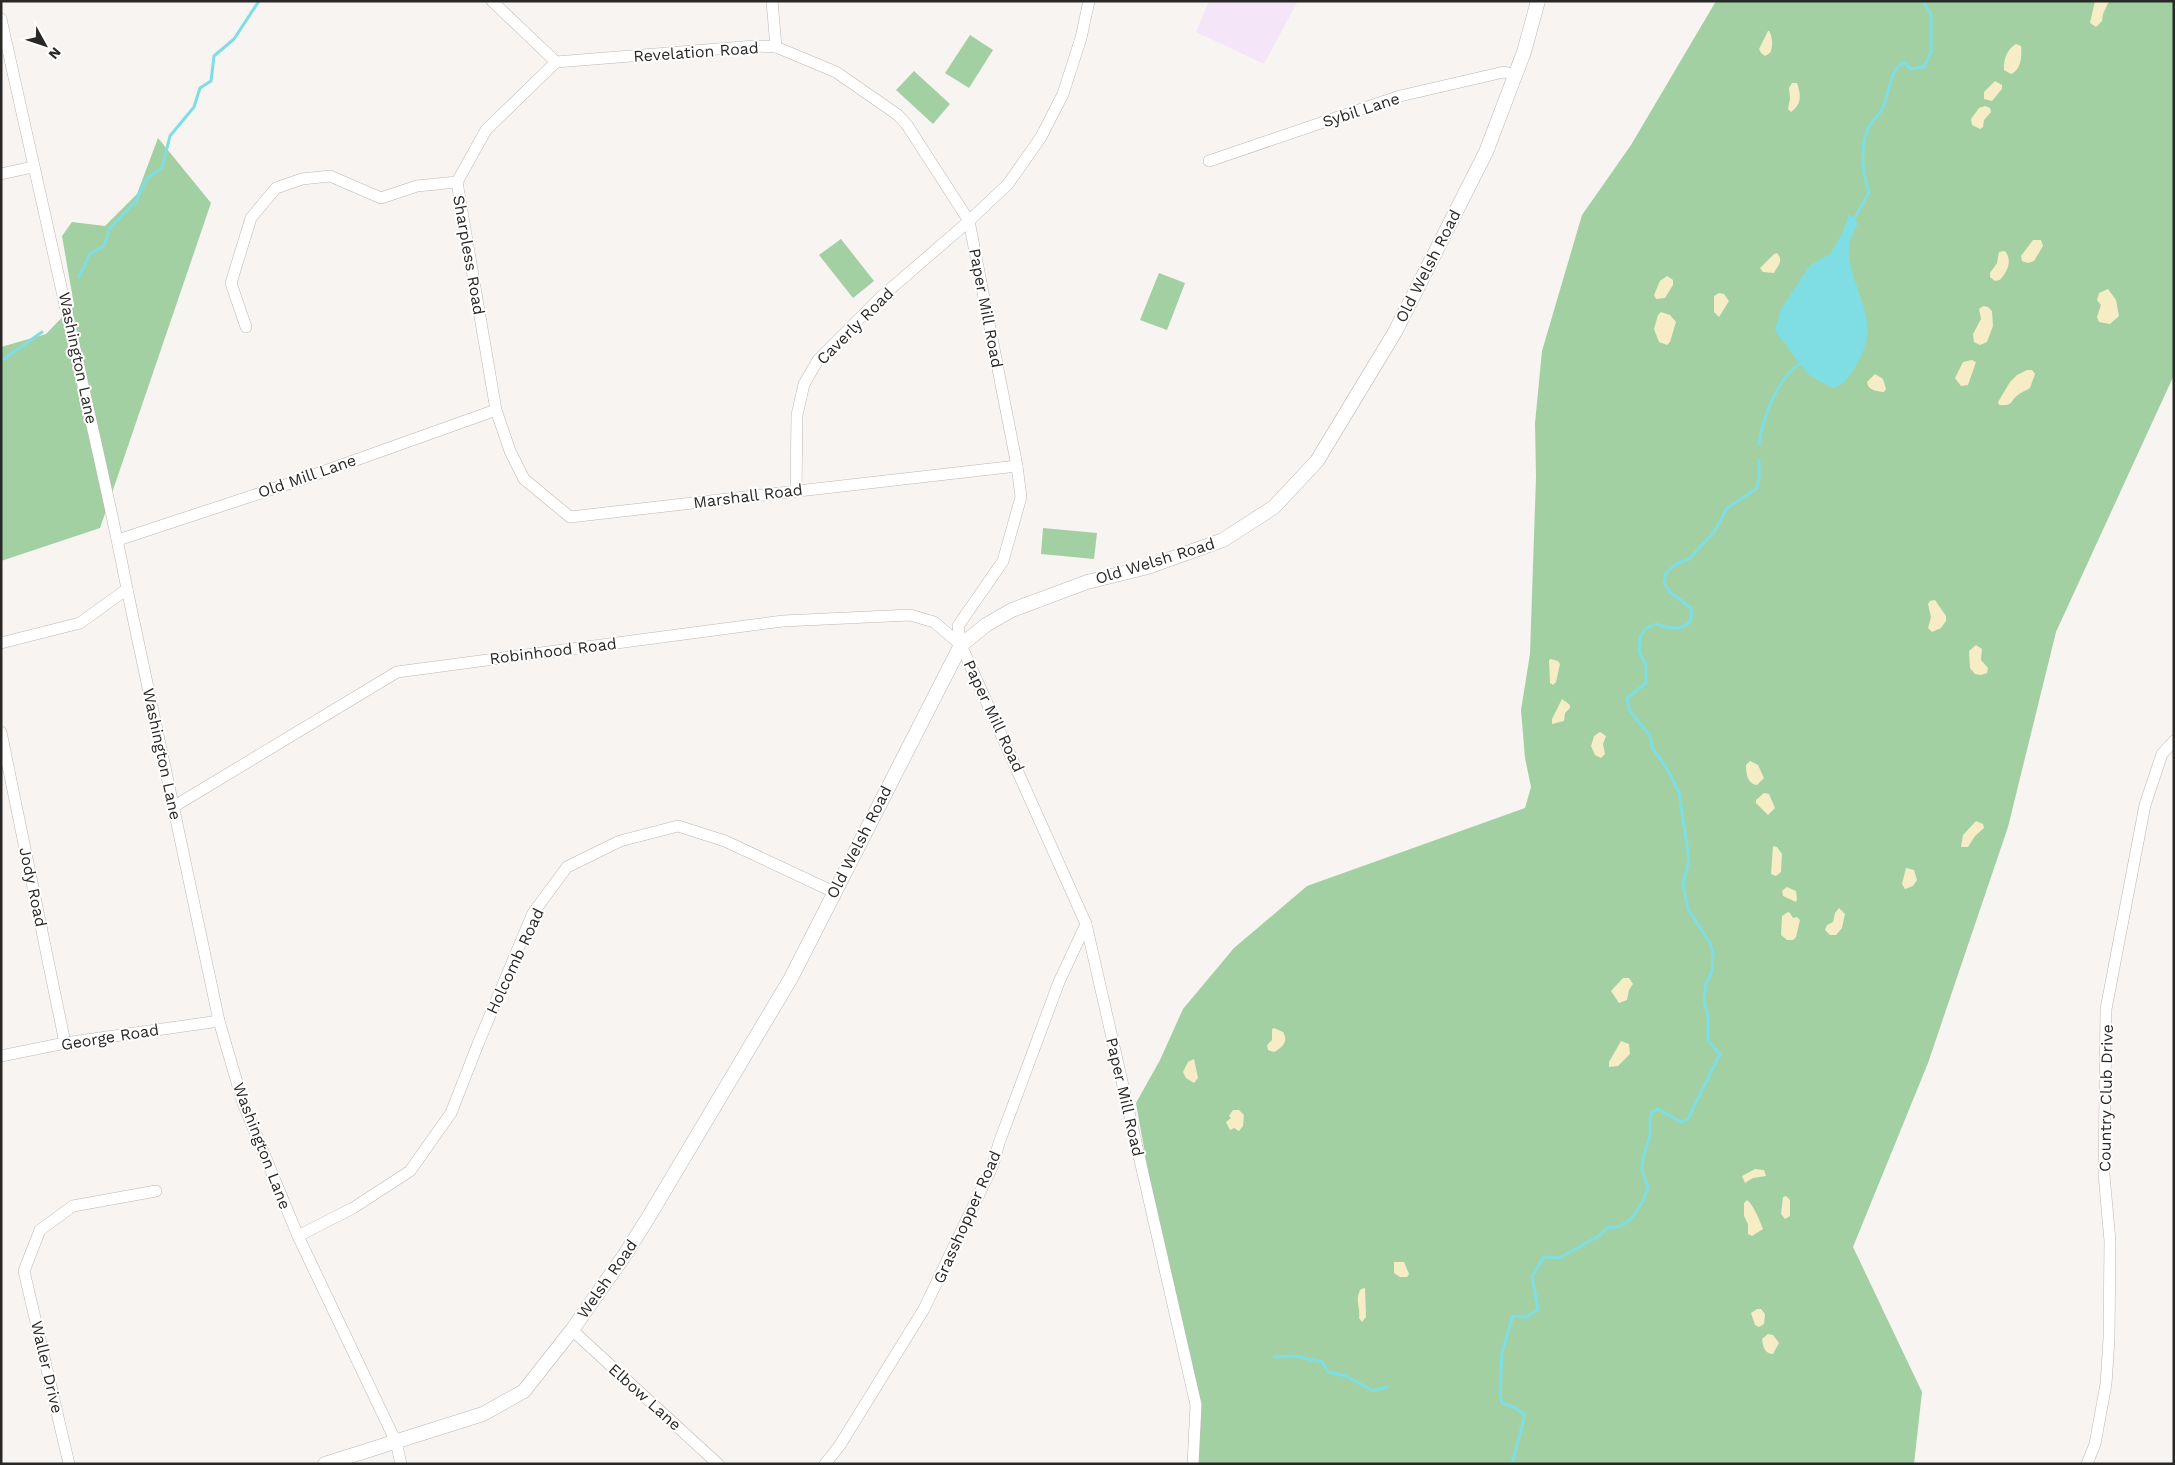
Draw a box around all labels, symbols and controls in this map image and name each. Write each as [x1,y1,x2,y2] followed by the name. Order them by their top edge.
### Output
[20,20,70,70] north arrow
[633,38,759,66] street label: Revelation Road
[45,44,64,62] text: N
[1320,89,1402,131] street label: Sybil Lane
[449,194,489,316] street label: Sharpless Road
[1391,207,1465,325] street label: Old Welsh Road
[965,247,1007,369] street label: Paper Mill Road
[813,284,897,368] street label: Caverly Road
[55,290,101,426] street label: Washington Lane
[255,450,359,502] street label: Old Mill Lane
[692,480,804,512] street label: Marshall Road
[1093,534,1217,588] street label: Old Welsh Road
[488,634,618,668] street label: Robinhood Road
[960,657,1028,775] street label: Paper Mill Road
[139,686,185,822] street label: Washington Lane
[822,783,896,901] street label: Old Welsh Road
[15,845,51,929] street label: Jody Road
[482,905,548,1017] street label: Holcomb Road
[60,1020,160,1054] street label: George Road
[2095,1024,2117,1172] street label: Country Club Drive
[1102,1036,1148,1158] street label: Paper Mill Road
[229,1080,295,1212] street label: Washington Lane
[929,1148,1005,1286] street label: Grasshopper Road
[573,1236,641,1322] street label: Welsh Road
[27,1319,67,1415] street label: Waller Drive
[605,1360,685,1434] street label: Elbow Lane

